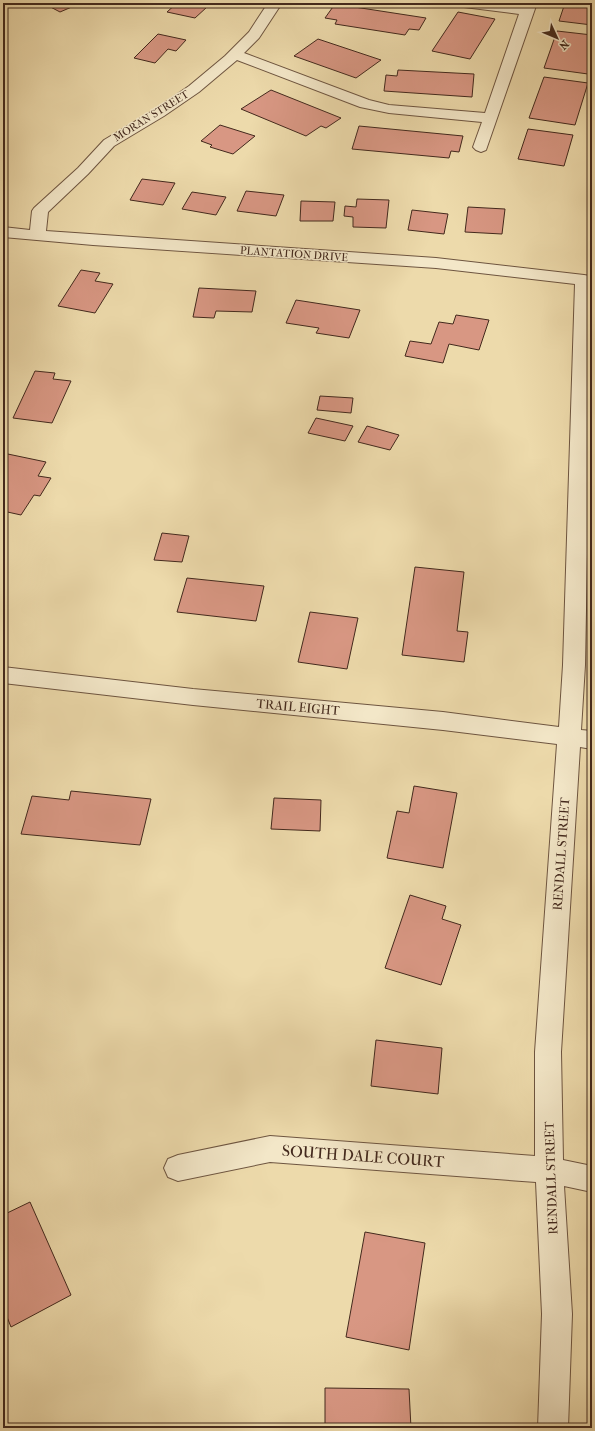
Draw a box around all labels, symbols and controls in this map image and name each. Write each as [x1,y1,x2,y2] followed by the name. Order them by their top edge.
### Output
[537,18,577,58] north arrow
[556,37,571,53] text: N
[111,87,192,144] street label: MORAN STREET
[240,244,349,264] street label: PLANTATION DRIVE
[256,696,340,718] street label: TRAIL EIGHT
[550,797,572,911] street label: RENDALL STREET
[542,1121,560,1235] street label: RENDALL STREET
[281,1141,445,1171] street label: SOUTH DALE COURT

